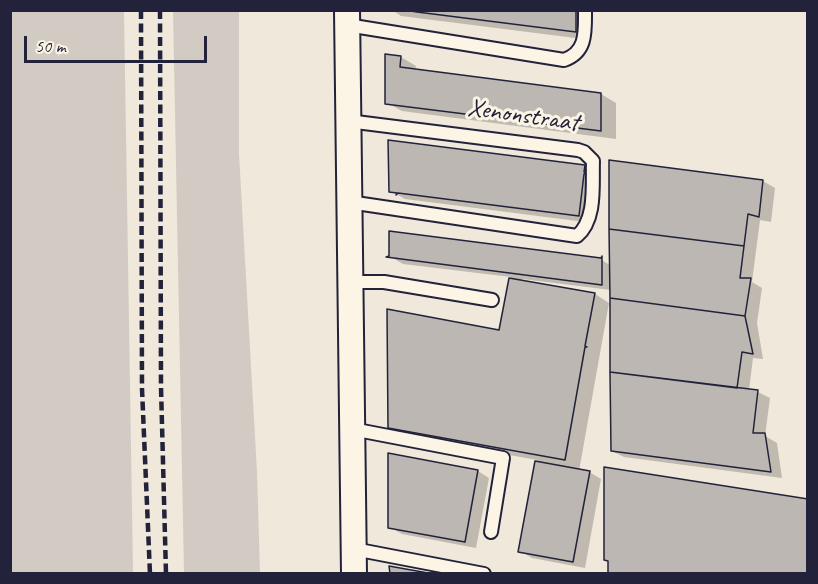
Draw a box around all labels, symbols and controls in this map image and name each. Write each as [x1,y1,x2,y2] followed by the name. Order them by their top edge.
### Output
[27,24,210,62] scale bar
[35,35,66,57] text: 50 m
[465,93,581,139] street label: Xenonstraat

